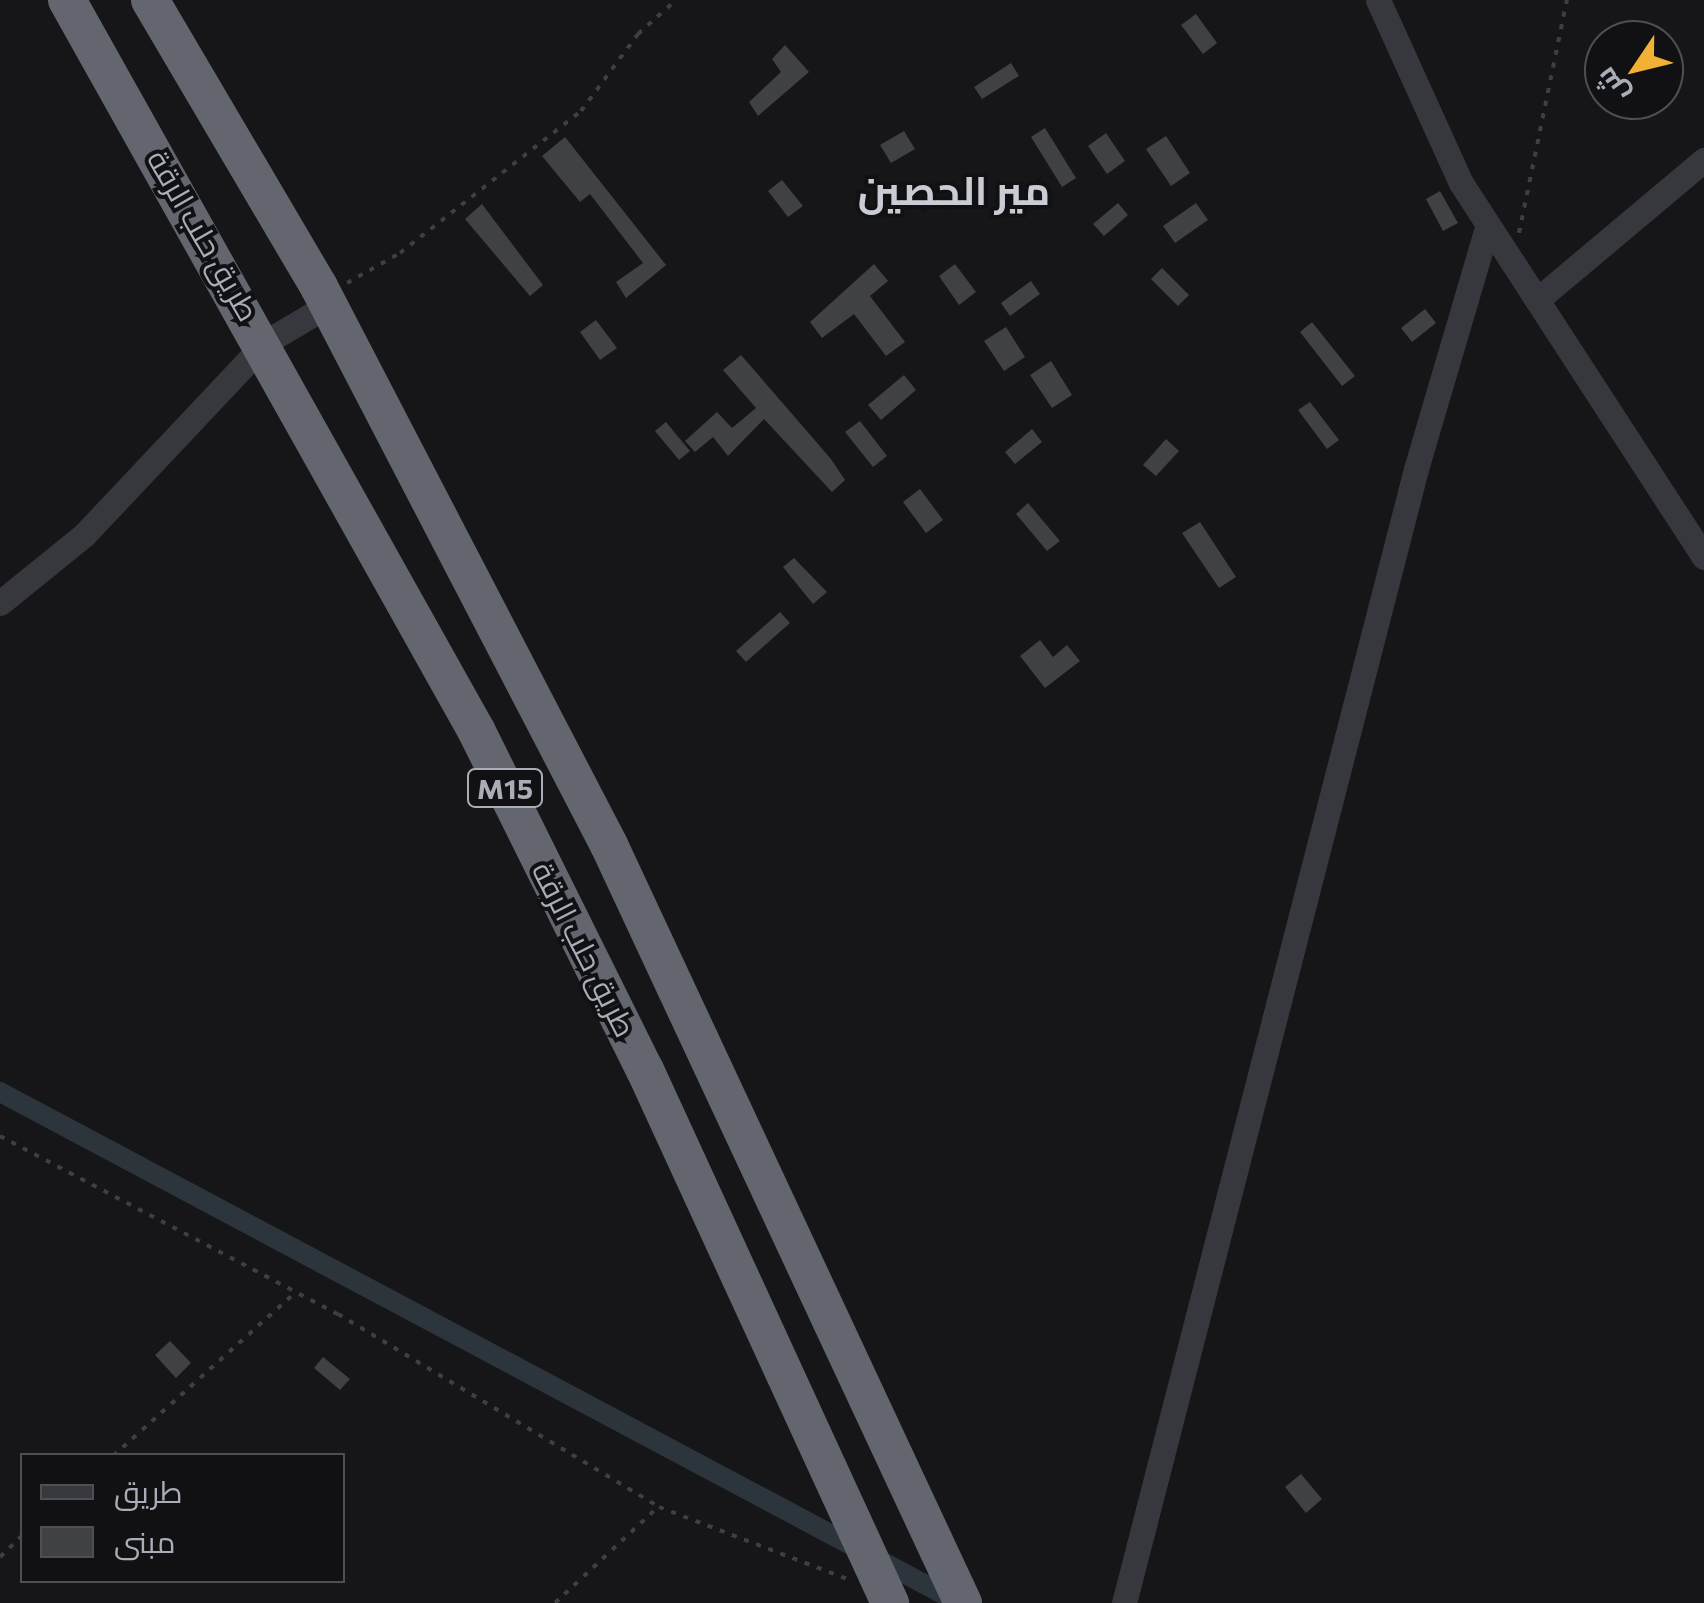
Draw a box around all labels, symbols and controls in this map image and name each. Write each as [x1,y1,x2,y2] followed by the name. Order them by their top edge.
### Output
[1584,20,1684,120] north arrow
[1587,62,1635,111] text: ش
[141,143,267,327] street label: طريق حلب الرقة
[858,165,1050,213] district label: مير الحصين
[465,765,545,811] road number: M15
[526,856,644,1042] street label: طريق حلب الرقة
[20,1453,345,1583] legend
[114,1472,183,1509] text: طريق
[114,1522,175,1559] text: مبنى

